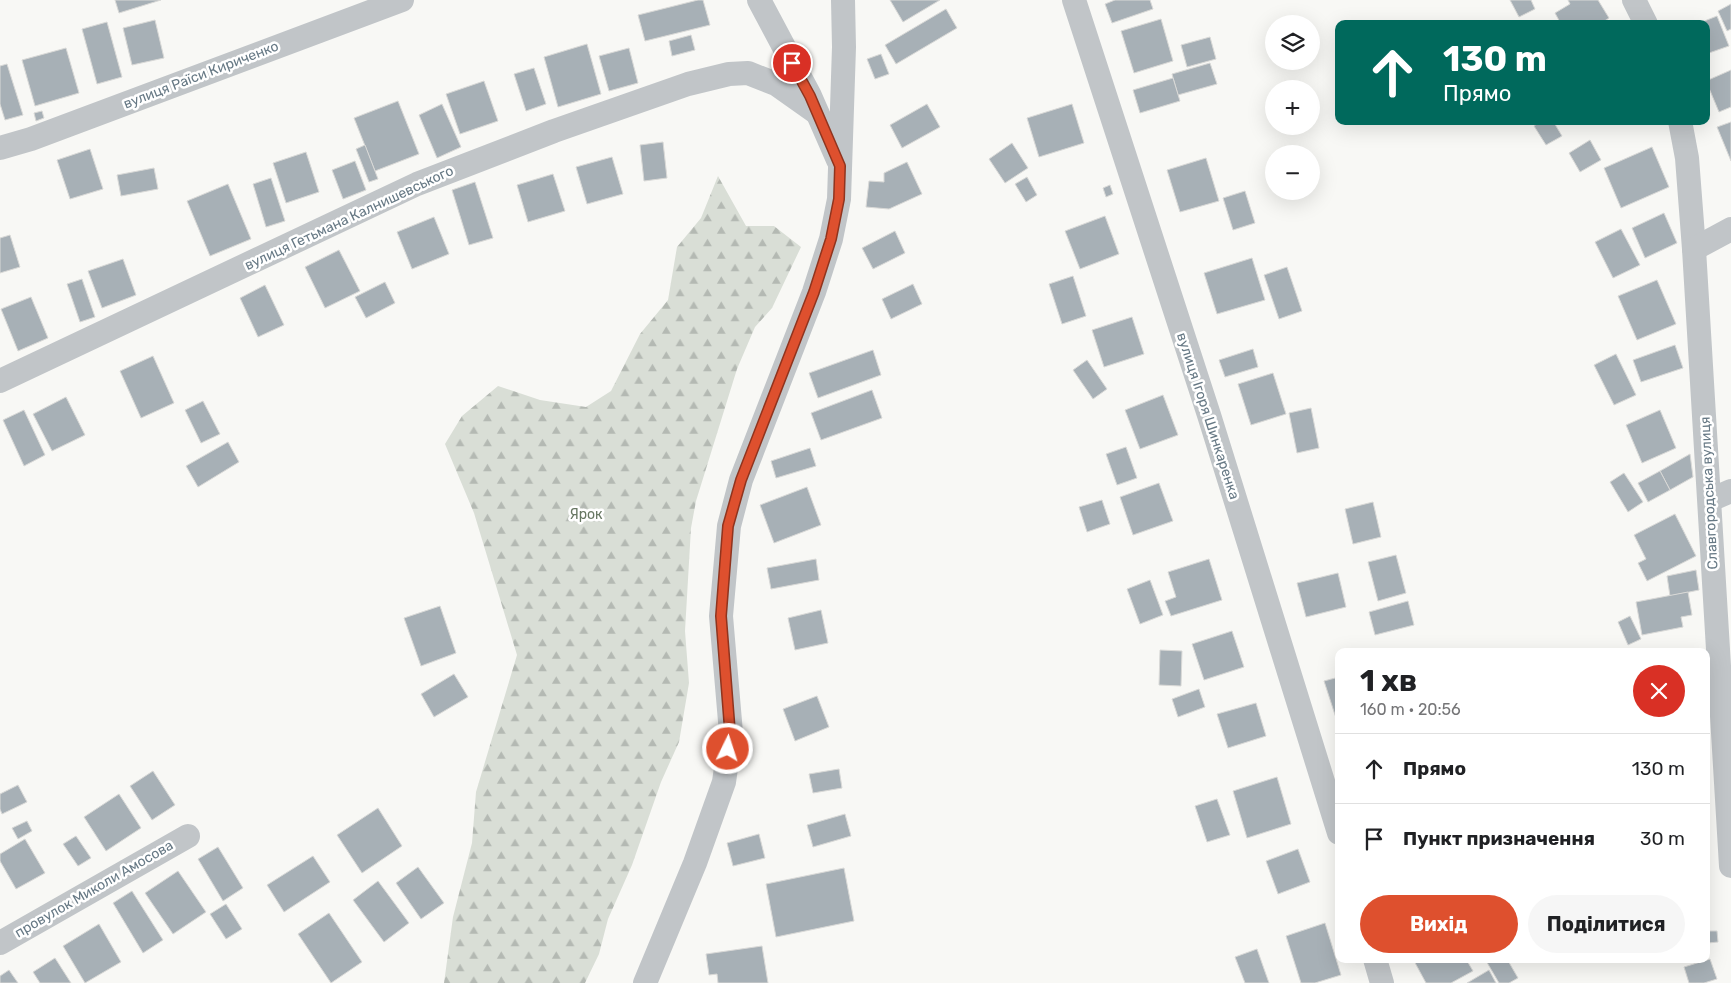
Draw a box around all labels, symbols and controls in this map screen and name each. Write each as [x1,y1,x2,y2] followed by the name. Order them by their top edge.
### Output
[1265,15,1320,200] map controls
[1265,15,1320,70] button: layers
[121,38,281,112] street label: вулиця Раїси Кириченко
[1443,38,1547,80] text: 130 m
[1360,40,1425,105] icon: ahead
[771,42,813,84] pin
[778,49,806,77] icon: arrive
[1265,80,1320,135] button: +
[1443,80,1511,107] text: Прямо
[1265,145,1320,200] button: −
[242,162,456,274] street label: вулиця Гетьмана Калнишевського
[1173,331,1243,501] street label: вулиця Ігоря Шинкаренка
[1697,416,1721,570] street label: Славгородська вулиця
[569,506,603,523] park label: Ярок
[1360,663,1417,699] text: 1 хв
[1633,665,1685,717] button: close
[1360,700,1461,719] text: 160 m · 20:56
[701,722,753,774] position arrow
[1360,755,1388,783] icon: ahead
[1403,757,1466,780] text: Прямо
[1632,757,1685,780] text: 130 m
[1360,825,1388,853] icon: arrive
[1403,827,1595,850] text: Пункт призначення
[1640,827,1685,850] text: 30 m
[12,837,176,941] street label: провулок Миколи Амосова
[1360,895,1518,953] button: Вихід
[1528,895,1685,953] button: Поділитися

